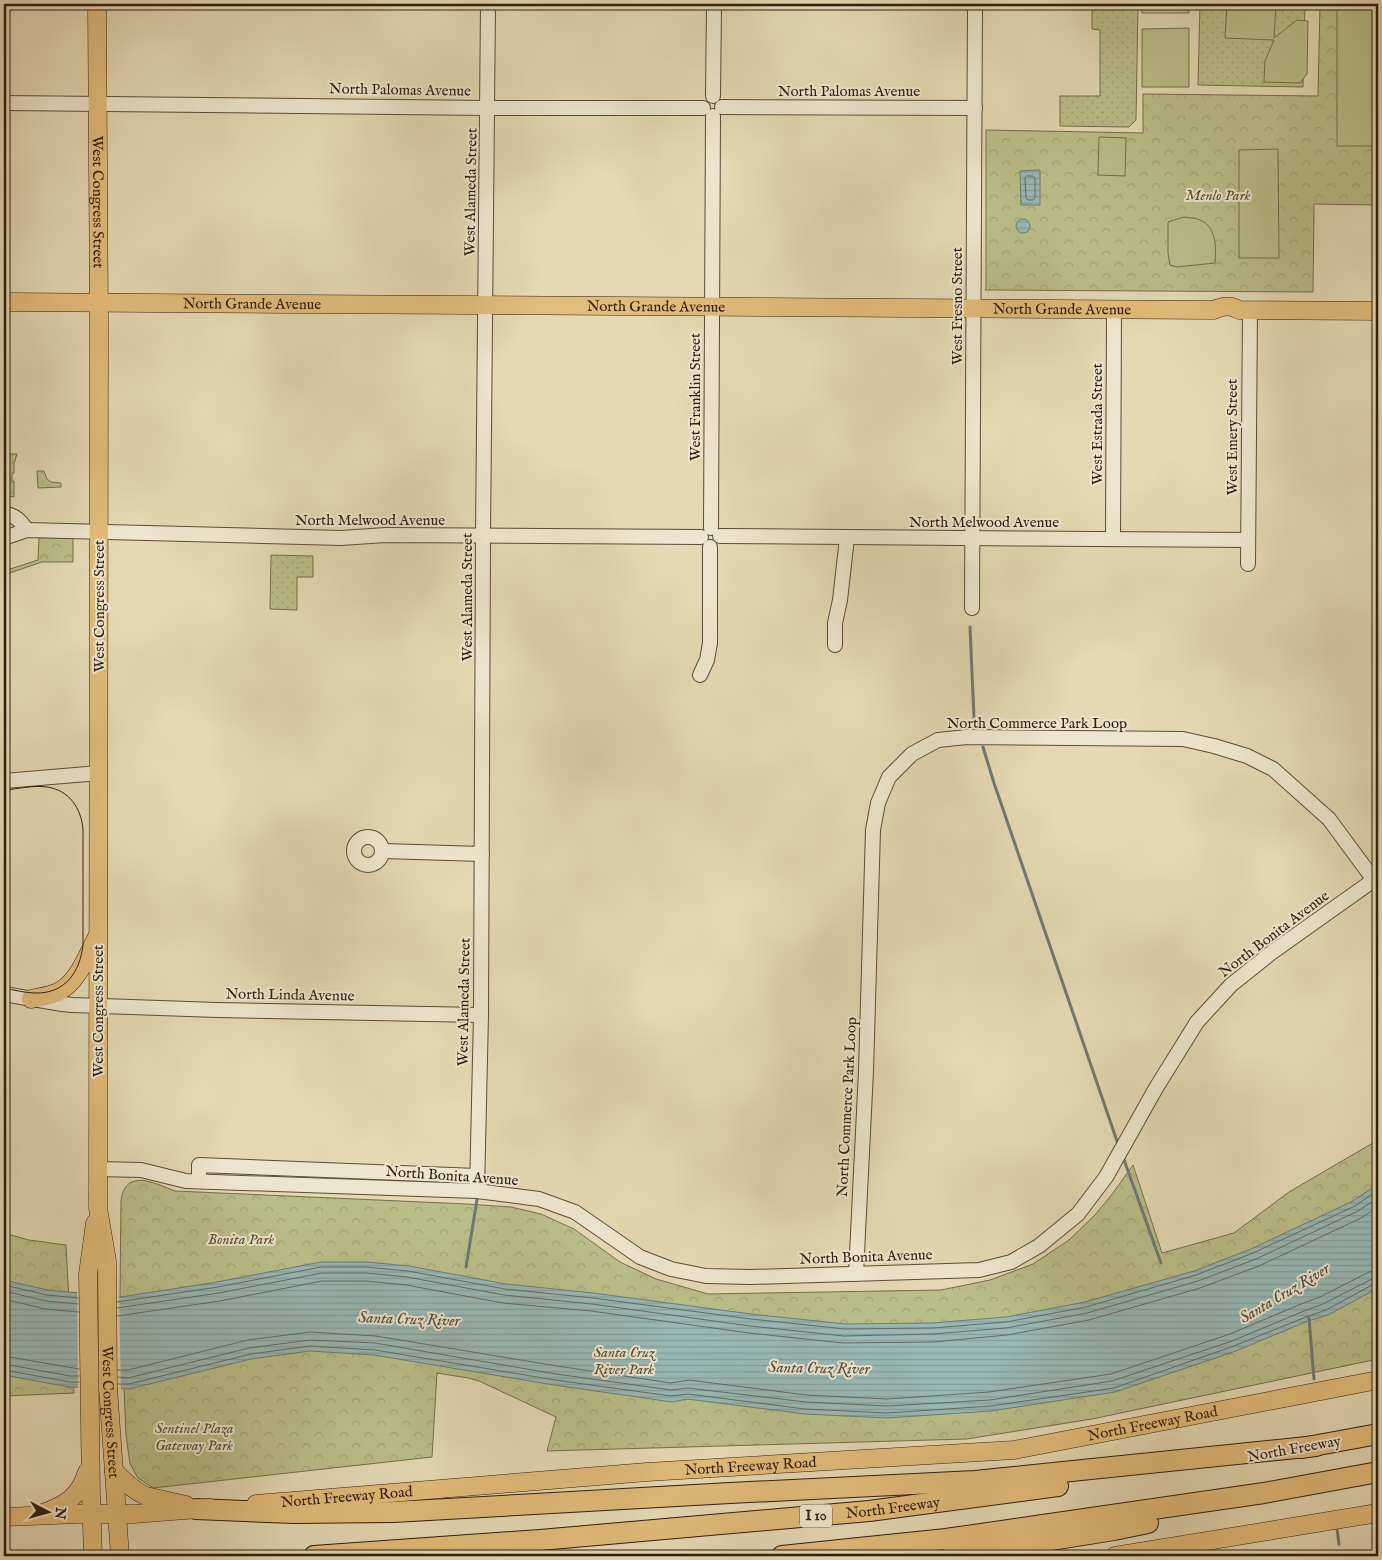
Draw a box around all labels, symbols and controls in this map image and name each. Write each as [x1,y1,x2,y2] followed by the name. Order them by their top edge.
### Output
[329,79,471,101] street label: North Palomas Avenue
[778,82,920,101] street label: North Palomas Avenue
[460,128,482,256] street label: West Alameda Street
[88,136,108,268] street label: West Congress Street
[1185,186,1251,205] park label: Menlo Park
[948,247,967,365] street label: West Fresno Street
[183,294,321,314] street label: North Grande Avenue
[587,296,725,316] street label: North Grande Avenue
[993,299,1131,319] street label: North Grande Avenue
[686,333,705,461] street label: West Franklin Street
[1088,363,1107,485] street label: West Estrada Street
[1223,379,1242,495] street label: West Emery Street
[295,511,445,530] street label: North Melwood Avenue
[909,513,1059,532] street label: North Melwood Avenue
[458,533,477,661] street label: West Alameda Street
[90,540,109,672] street label: West Congress Street
[947,714,1127,733] street label: North Commerce Park Loop
[1215,886,1333,982] street label: North Bonita Avenue
[453,938,475,1066] street label: West Alameda Street
[89,945,108,1077] street label: West Congress Street
[225,984,355,1006] street label: North Linda Avenue
[833,1016,861,1198] street label: North Commerce Park Loop
[385,1162,519,1190] street label: North Bonita Avenue
[208,1230,274,1249] park label: Bonita Park
[799,1245,933,1269] street label: North Bonita Avenue
[1236,1258,1335,1329] water label: Santa Cruz River
[358,1308,462,1332] water label: Santa Cruz River
[594,1343,656,1379] park label: Santa Cruz River Park
[98,1346,124,1479] street label: West Congress Street
[768,1358,872,1380] water label: Santa Cruz River
[1086,1401,1220,1445] street label: North Freeway Road
[155,1419,234,1455] park label: Sentinel Plaza Gateway Park
[1246,1431,1343,1467] street label: North Freeway
[684,1452,818,1479] street label: North Freeway Road
[280,1482,414,1511] street label: North Freeway Road
[22,1488,72,1538] north arrow
[845,1492,942,1523] street label: North Freeway
[800,1504,832,1528] road number: I 10
[50,1505,70,1520] text: N

